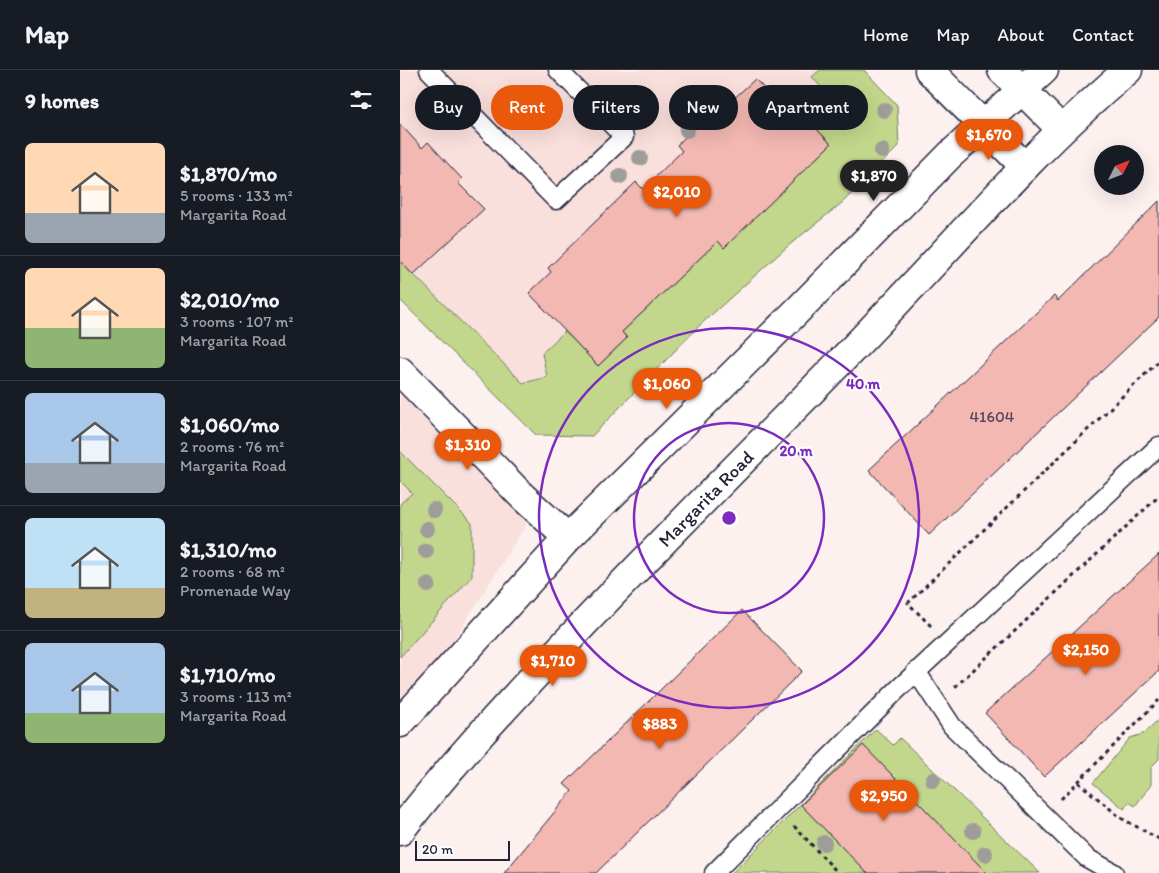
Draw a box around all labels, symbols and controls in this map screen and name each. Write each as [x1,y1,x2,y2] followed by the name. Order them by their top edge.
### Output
[25,20,69,49] text: Map
[863,24,909,46] text: Home
[937,24,970,46] text: Map
[998,24,1044,46] text: About
[1072,24,1134,46] text: Contact
[415,85,481,130] chip: Buy
[491,85,563,130] chip: Rent
[573,85,659,130] chip: Filters
[669,85,738,130] chip: New
[748,85,868,130] chip: Apartment
[347,86,375,114] icon: filters
[25,88,99,113] text: 9 homes
[948,118,1030,161] pin: $1,670
[966,125,1012,144] text: $1,670
[1094,145,1144,195] north arrow
[1094,145,1144,195] map controls
[833,160,915,202] pin: $1,870
[180,161,277,186] text: $1,870/mo
[65,163,125,223] icon: home
[851,166,897,185] text: $1,870
[636,176,718,218] pin: $2,010
[653,182,701,201] text: $2,010
[180,186,293,205] text: 5 rooms · 133 m²
[180,205,286,224] text: Margarita Road
[180,287,279,312] text: $2,010/mo
[65,288,125,348] icon: home
[180,312,293,331] text: 3 rooms · 107 m²
[180,331,286,350] text: Margarita Road
[626,368,708,410] pin: $1,060
[643,374,691,393] text: $1,060
[846,375,881,393] text: 40 m
[970,407,1015,426] house number: 41604
[180,412,280,437] text: $1,060/mo
[65,413,125,473] icon: home
[427,428,509,471] pin: $1,310
[445,435,491,454] text: $1,310
[180,437,284,456] text: 2 rooms · 76 m²
[779,442,813,460] text: 20 m
[653,445,758,551] street label: Margarita Road
[180,456,286,475] text: Margarita Road
[720,509,738,527] centre of rings
[180,537,277,562] text: $1,310/mo
[65,538,125,598] icon: home
[180,562,285,581] text: 2 rooms · 68 m²
[180,581,291,600] text: Promenade Way
[1045,634,1127,676] pin: $2,150
[1063,640,1109,659] text: $2,150
[512,644,594,687] pin: $1,710
[531,651,575,670] text: $1,710
[180,662,276,687] text: $1,710/mo
[65,663,125,723] icon: home
[180,687,292,706] text: 3 rooms · 113 m²
[180,706,286,725] text: Margarita Road
[630,708,690,750] pin: $883
[643,714,677,733] text: $883
[843,780,925,822] pin: $2,950
[861,786,907,805] text: $2,950
[415,838,510,861] scale bar
[422,841,453,858] text: 20 m

